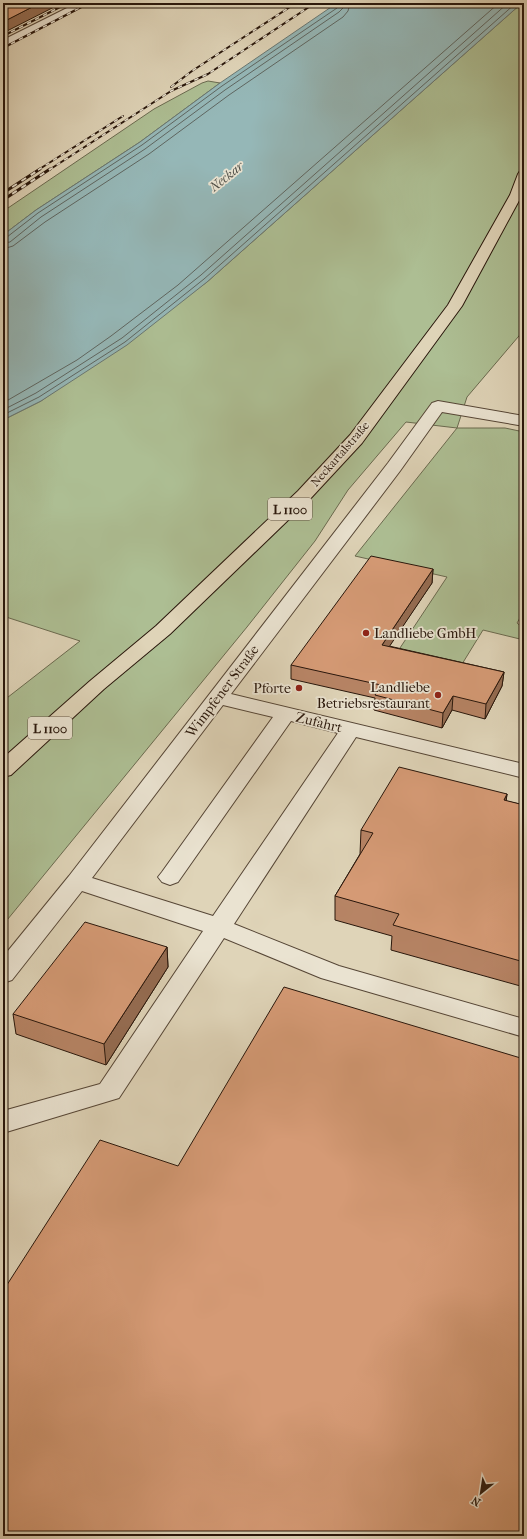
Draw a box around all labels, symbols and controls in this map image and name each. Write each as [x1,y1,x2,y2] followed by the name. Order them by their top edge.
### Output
[206,158,247,195] water label: Neckar
[308,418,372,490] street label: Neckartalstraße
[268,498,312,520] road number: L 1100
[374,625,476,642] place label: Landliebe GmbH
[361,628,371,638] marker: Landliebe GmbH
[181,642,263,742] street label: Wimpfener Straße
[317,679,430,712] place label: Landliebe Betriebsrestaurant
[253,680,291,697] place label: Pforte
[294,683,304,693] marker: Pforte
[433,690,443,700] marker: Landliebe Betriebsrestaurant
[294,709,344,736] street label: Zufahrt
[28,717,72,739] road number: L 1100
[461,1473,501,1513] north arrow
[469,1493,483,1509] text: N

